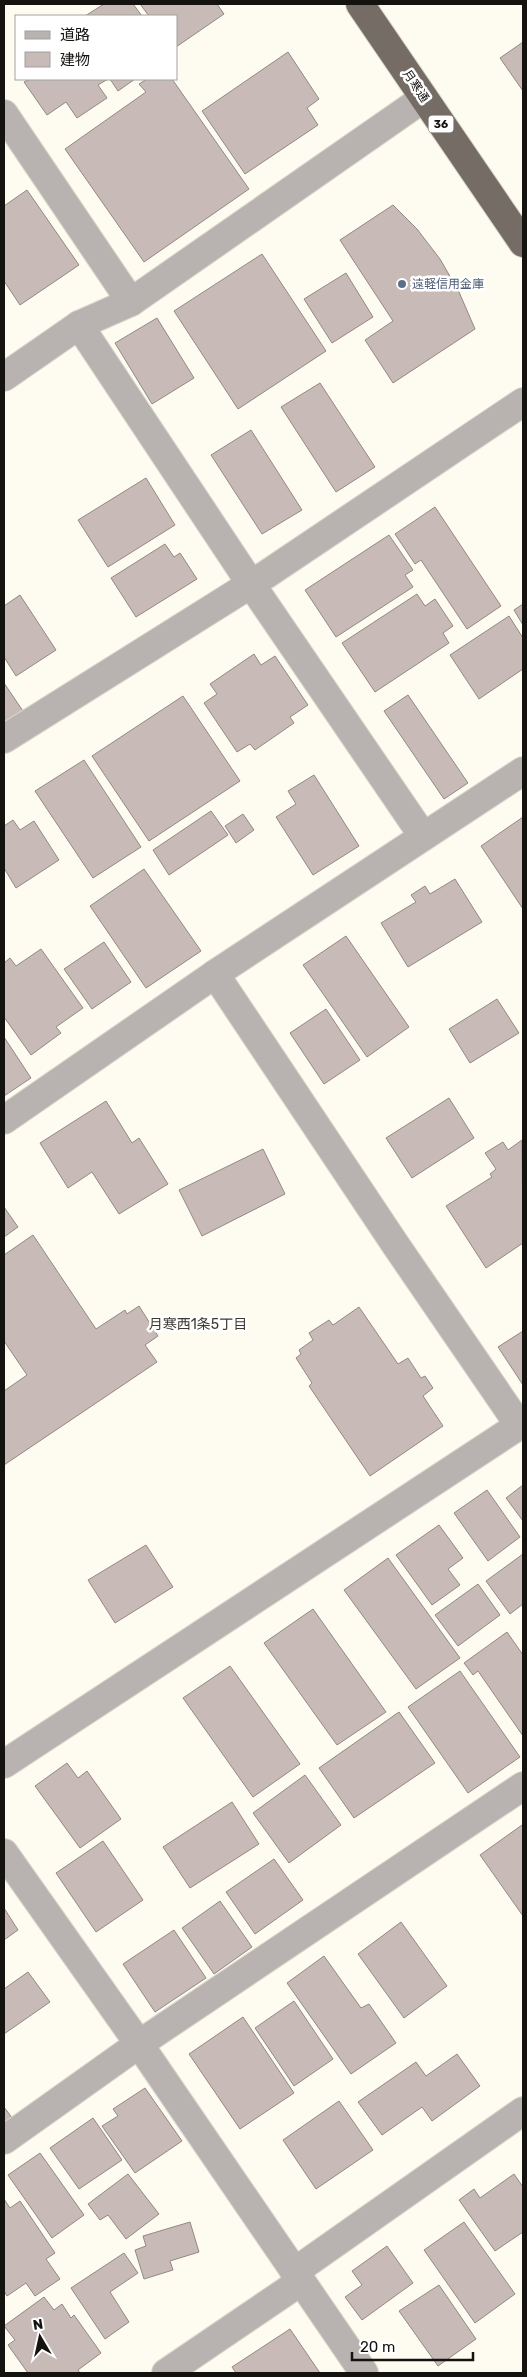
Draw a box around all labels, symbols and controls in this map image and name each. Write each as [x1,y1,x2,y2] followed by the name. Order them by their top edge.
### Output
[15,15,178,80] legend
[60,26,90,44] text: 道路
[60,51,90,69] text: 建物
[400,67,432,105] street label: 月寒通
[428,116,454,132] road number: 36
[412,277,484,291] place label: 遠軽信用金庫
[396,278,408,290] marker: 遠軽信用金庫
[149,1316,247,1333] district label: 月寒西1条5丁目
[15,2312,65,2362] north arrow
[32,2315,44,2334] text: N
[352,2330,473,2362] scale bar
[360,2338,395,2356] text: 20 m

